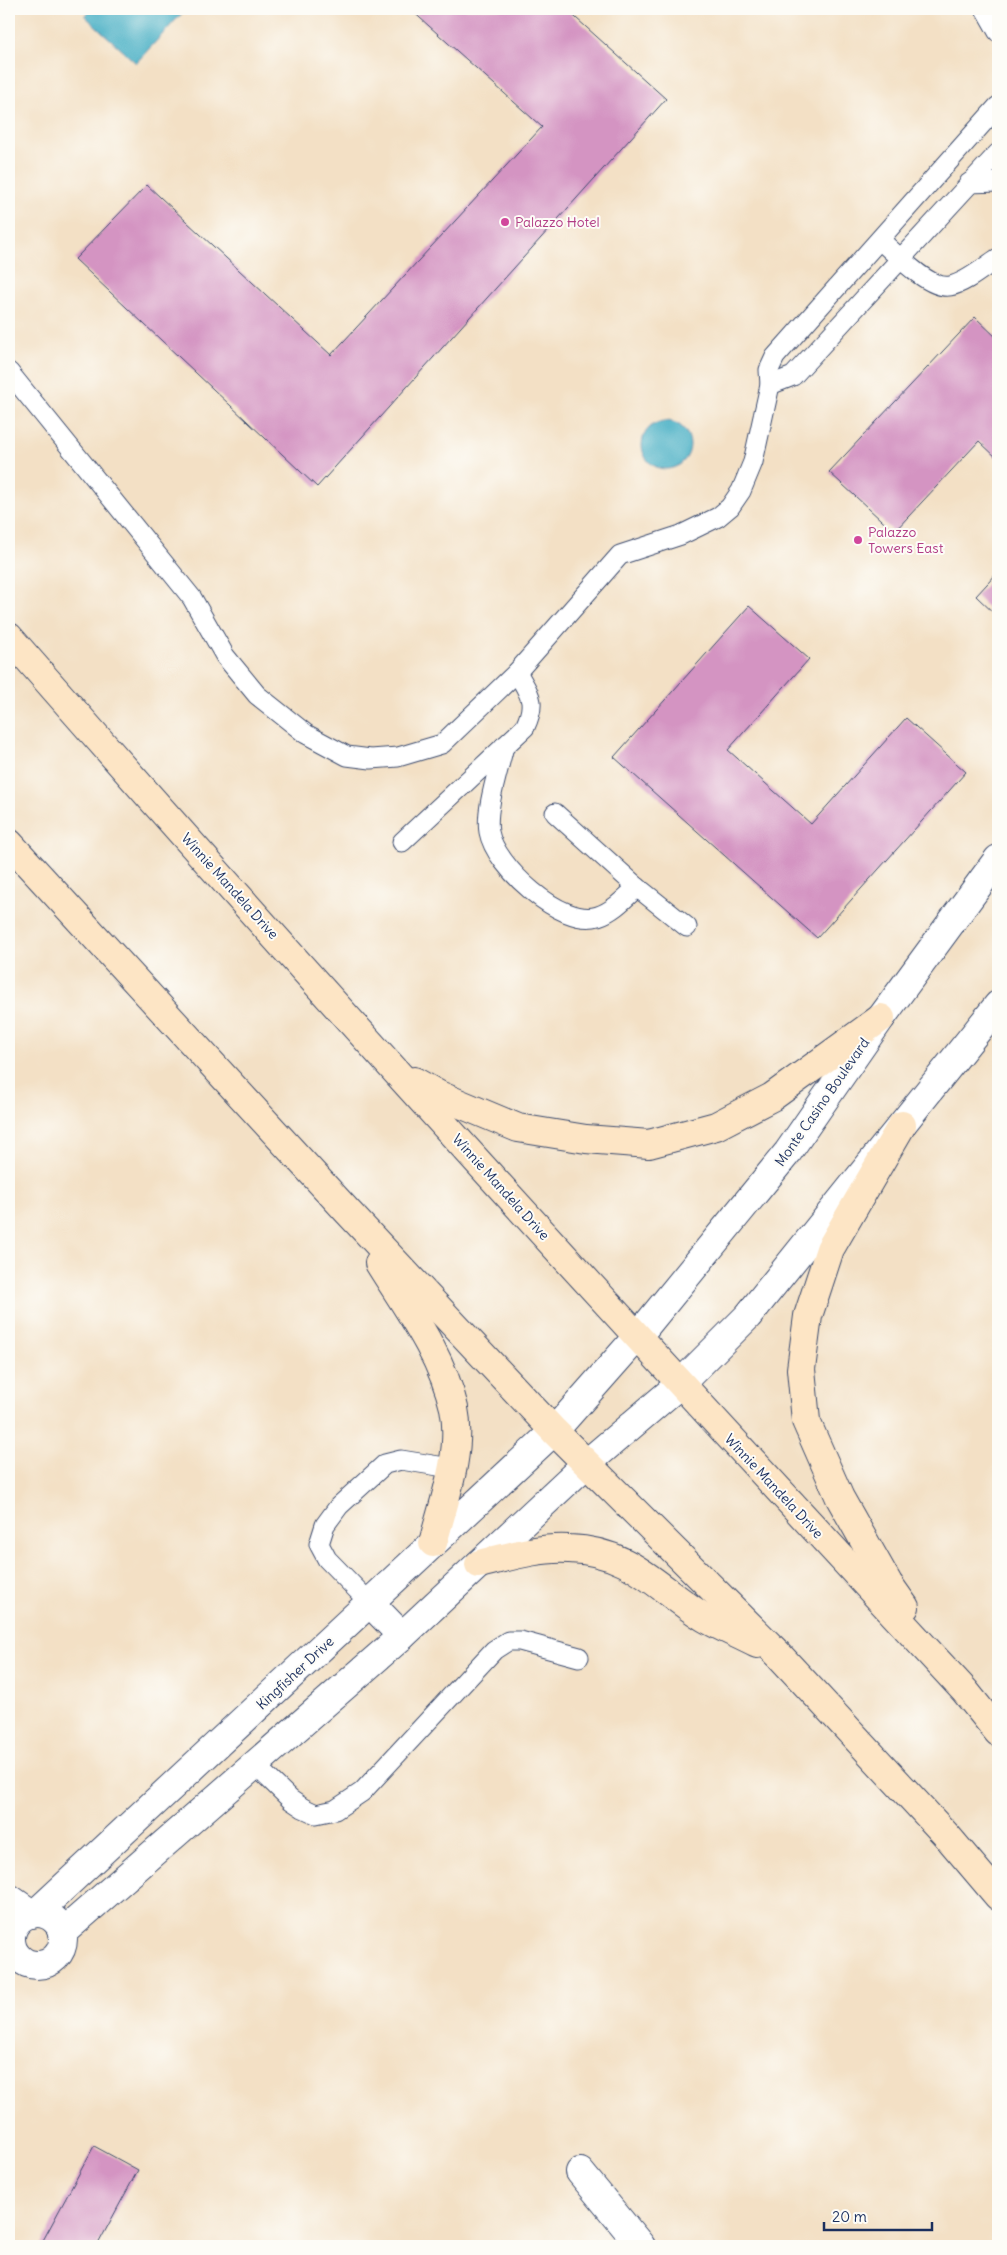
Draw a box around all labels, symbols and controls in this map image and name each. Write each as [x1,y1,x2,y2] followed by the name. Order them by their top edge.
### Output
[515,213,600,231] place label: Palazzo Hotel
[499,216,511,228] marker: Palazzo Hotel
[868,523,944,557] place label: Palazzo Towers East
[852,534,864,546] marker: Palazzo Towers East
[178,829,282,943] street label: Winnie Mandela Drive
[771,1034,873,1170] street label: Monte Casino Boulevard
[449,1130,553,1244] street label: Winnie Mandela Drive
[721,1430,827,1542] street label: Winnie Mandela Drive
[252,1632,338,1714] street label: Kingfisher Drive
[824,2200,932,2232] scale bar
[832,2207,867,2226] text: 20 m

